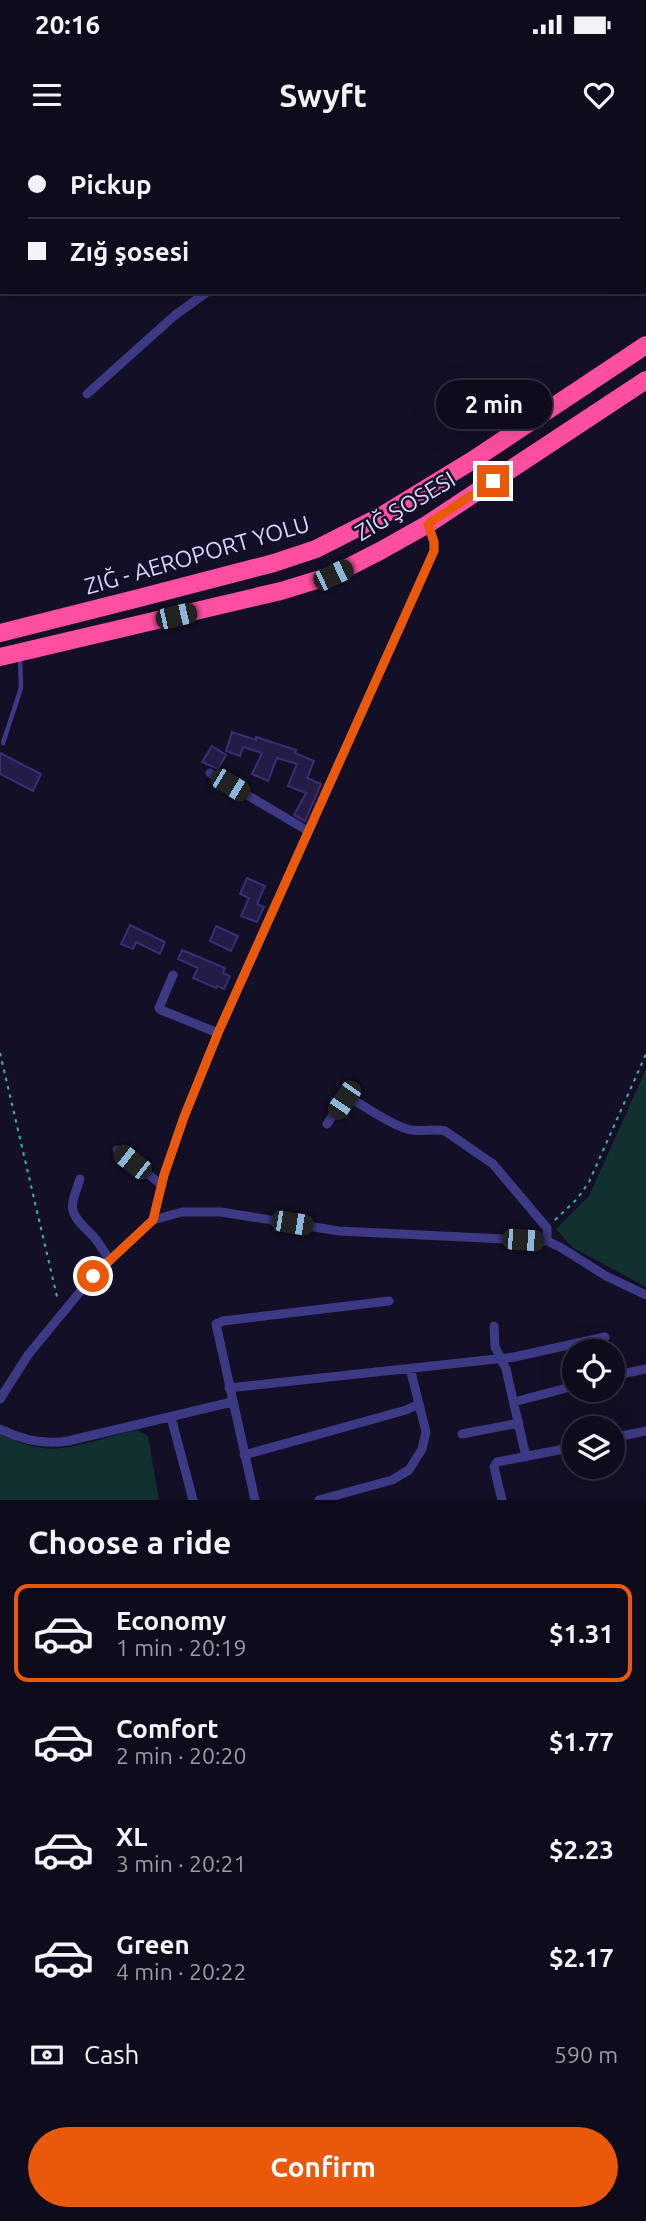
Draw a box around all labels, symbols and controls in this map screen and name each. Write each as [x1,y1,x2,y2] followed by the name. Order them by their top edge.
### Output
[35,10,100,39] text: 20:16
[28,76,66,114] icon: menu
[580,76,618,114] icon: heart
[279,77,367,113] text: Swyft
[70,170,152,199] text: Pickup
[70,237,189,266] text: Zığ şosesi
[435,380,551,428] callout: 2 min
[465,392,523,417] text: 2 min
[477,465,509,497] route end
[350,466,459,545] street label: ZIĞ ŞOSESI
[81,510,312,599] street label: ZIĞ - AEROPORT YOLU
[310,556,357,594] car
[154,601,199,631] car
[207,765,254,805] car
[324,1077,365,1123] car
[109,1141,156,1183] car
[270,1209,315,1237] car
[502,1228,545,1252] car
[77,1260,109,1292] route start
[562,1339,625,1479] map controls
[562,1339,625,1402] button: locate
[562,1416,625,1479] button: layers
[28,1524,231,1560] text: Choose a ride
[32,1602,95,1665] icon: car
[116,1606,226,1635] text: Economy
[549,1619,614,1648] text: $1.31
[116,1635,247,1660] text: 1 min · 20:19
[32,1710,95,1773] icon: car
[116,1714,219,1743] text: Comfort
[549,1727,614,1756] text: $1.77
[116,1743,247,1768] text: 2 min · 20:20
[32,1818,95,1881] icon: car
[116,1822,147,1851] text: XL
[549,1835,614,1864] text: $2.23
[116,1851,247,1876] text: 3 min · 20:21
[32,1926,95,1989] icon: car
[116,1930,190,1959] text: Green
[549,1943,614,1972] text: $2.17
[116,1959,247,1984] text: 4 min · 20:22
[28,2036,66,2074] icon: cash
[84,2040,139,2069] text: Cash
[554,2042,618,2067] text: 590 m
[28,2127,618,2207] button: Confirm

